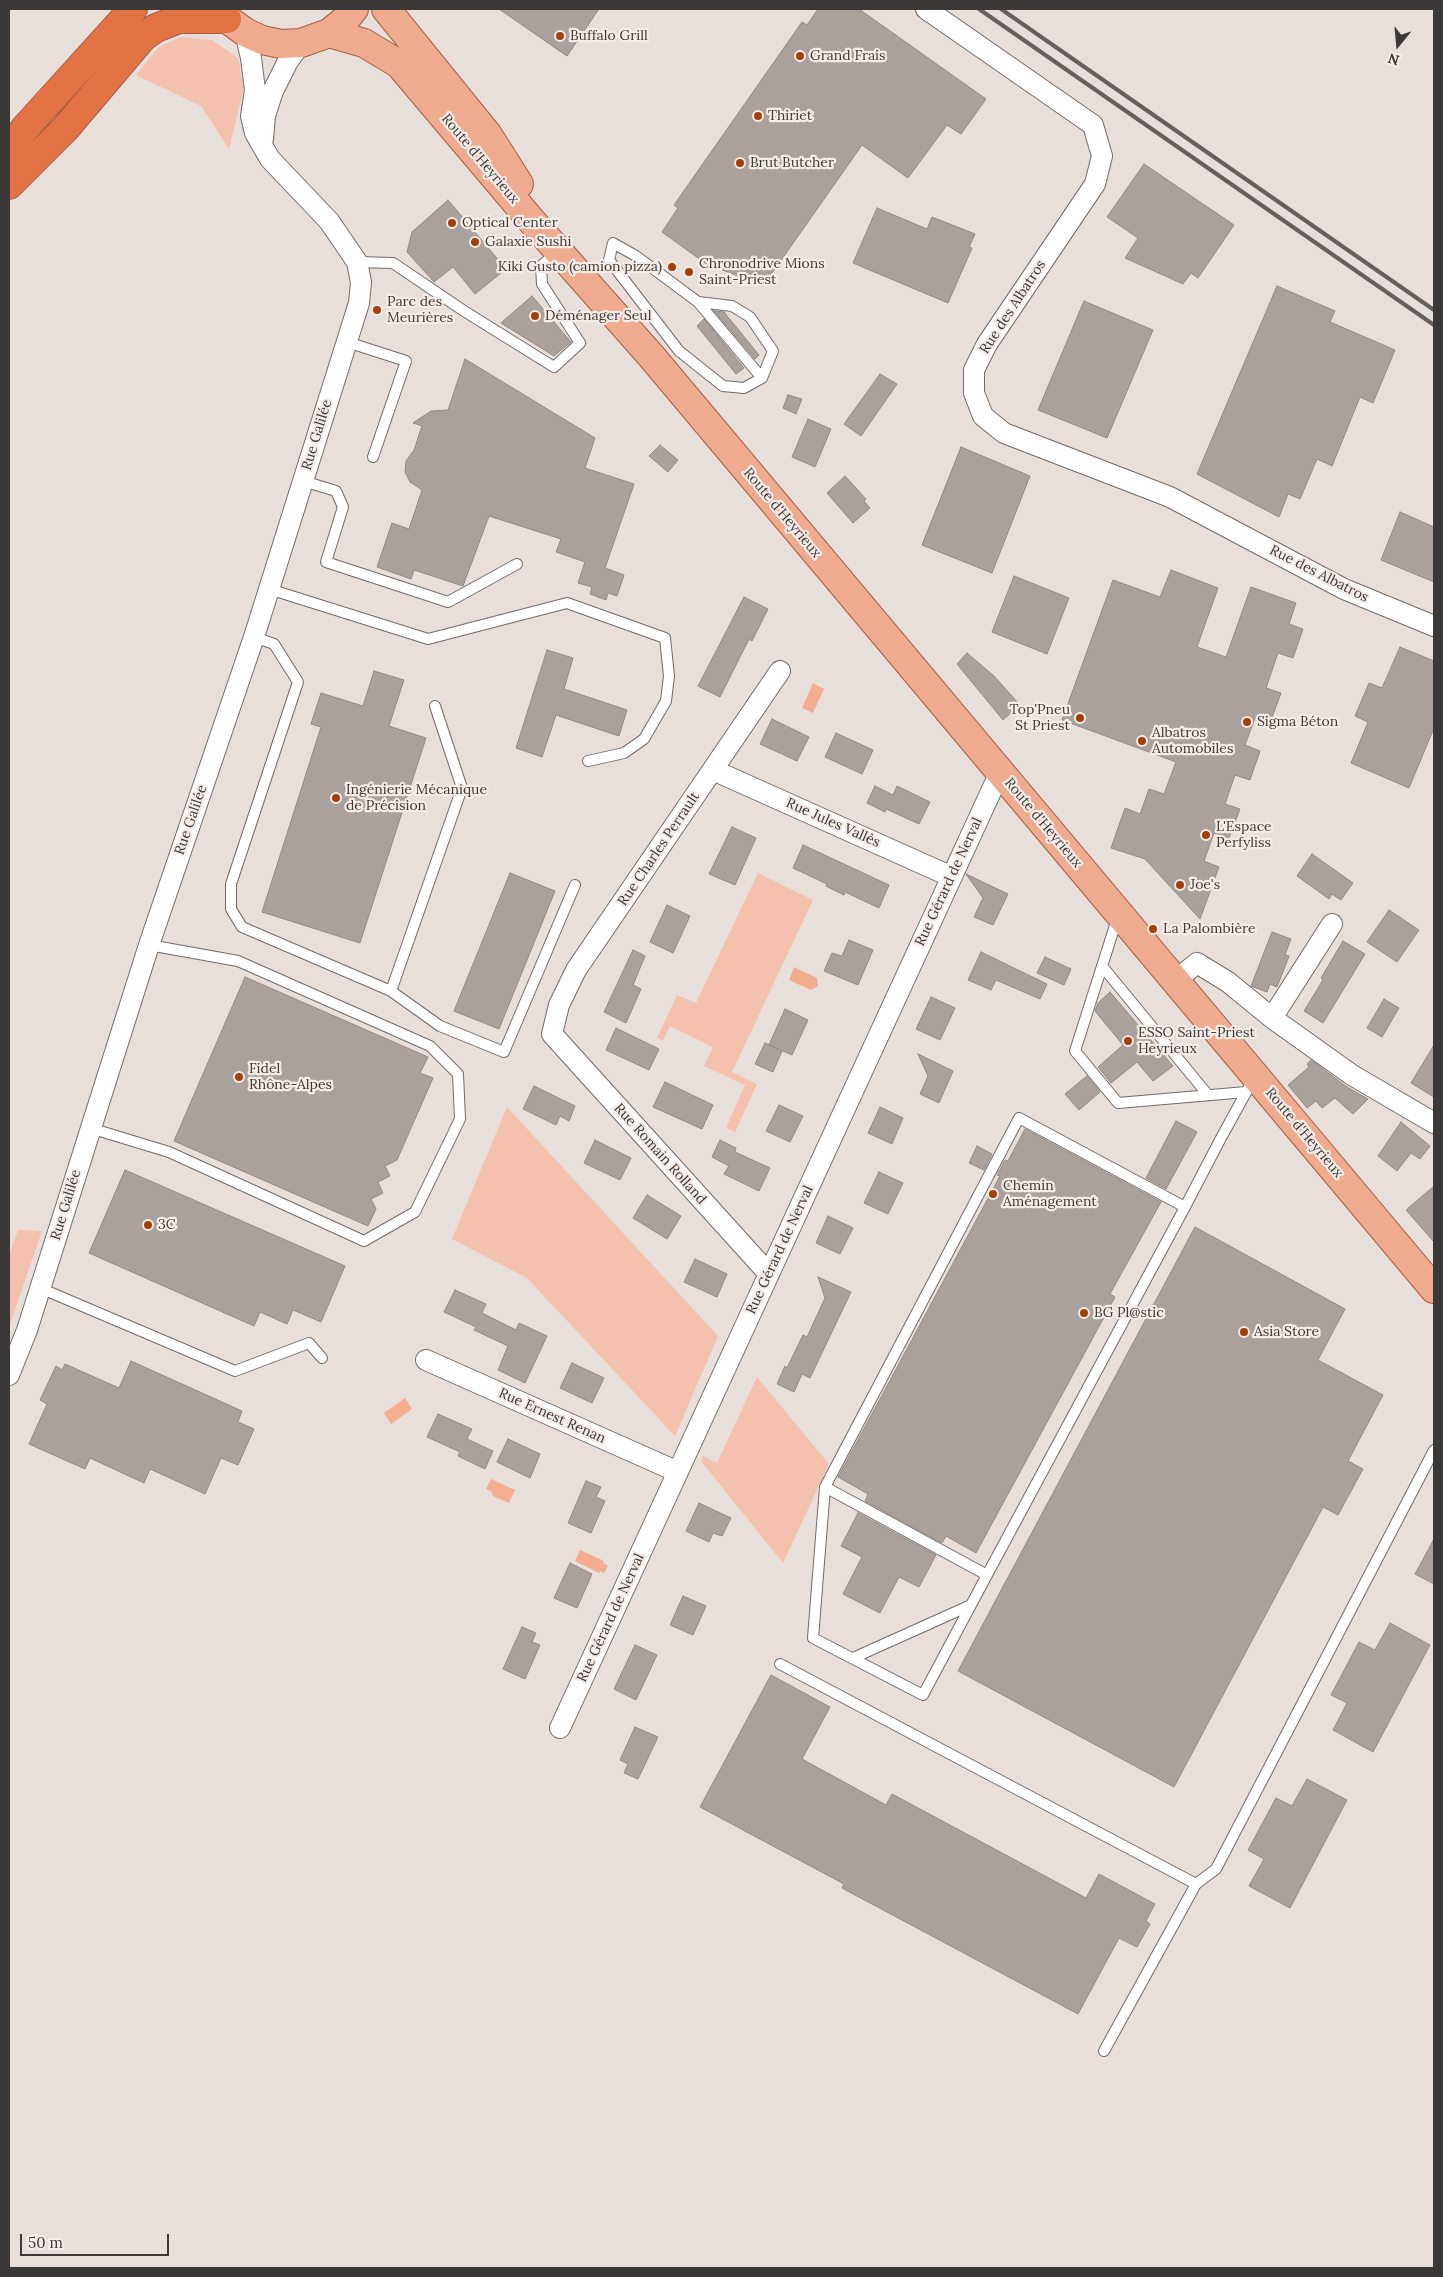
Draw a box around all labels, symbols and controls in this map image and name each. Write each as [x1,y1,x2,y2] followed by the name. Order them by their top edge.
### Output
[1373,20,1423,70] north arrow
[570,28,648,44] place label: Buffalo Grill
[554,30,566,42] marker: Buffalo Grill
[810,48,886,64] place label: Grand Frais
[1386,49,1401,70] text: N
[794,50,806,62] marker: Grand Frais
[768,108,812,124] place label: Thiriet
[752,110,764,122] marker: Thiriet
[438,111,522,207] street label: Route d'Heyrieux
[750,155,834,171] place label: Brut Butcher
[734,157,746,169] marker: Brut Butcher
[462,215,558,231] place label: Optical Center
[446,217,458,229] marker: Optical Center
[485,234,572,250] place label: Galaxie Sushi
[469,236,481,248] marker: Galaxie Sushi
[699,256,825,288] place label: Chronodrive Mions Saint-Priest
[976,257,1050,357] street label: Rue des Albatros
[498,259,662,275] place label: Kiki Gusto (camion pizza)
[666,261,678,273] marker: Kiki Gusto (camion pizza)
[683,266,695,278] marker: Chronodrive Mions Saint-Priest
[387,294,453,326] place label: Parc des Meurières
[371,304,383,316] marker: Parc des Meurières
[545,308,652,324] place label: Déménager Seul
[529,310,541,322] marker: Déménager Seul
[298,398,336,472] street label: Rue Galilée
[740,465,824,561] street label: Route d'Heyrieux
[1267,542,1371,606] street label: Rue des Albatros
[1010,702,1070,734] place label: Top'Pneu St Priest
[1074,712,1086,724] marker: Top'Pneu St Priest
[1257,714,1338,730] place label: Sigma Béton
[1241,716,1253,728] marker: Sigma Béton
[1152,725,1233,758] place label: Albatros Automobiles
[1136,735,1148,747] marker: Albatros Automobiles
[1001,775,1085,871] street label: Route d'Heyrieux
[346,782,487,814] place label: Ingénierie Mécanique de Précision
[171,783,211,857] street label: Rue Galilée
[615,789,703,909] street label: Rue Charles Perrault
[330,792,342,804] marker: Ingénierie Mécanique de Précision
[783,795,883,851] street label: Rue Jules Vallès
[912,815,986,949] street label: Rue Gérard de Nerval
[1216,819,1272,852] place label: L'Espace Perfyliss
[1200,829,1212,841] marker: L'Espace Perfyliss
[1190,877,1220,893] place label: Joe's
[1174,879,1186,891] marker: Joe's
[1163,921,1256,937] place label: La Palombière
[1147,923,1159,935] marker: La Palombière
[1138,1025,1255,1058] place label: ESSO Saint-Priest Heyrieux
[1122,1035,1134,1047] marker: ESSO Saint-Priest Heyrieux
[249,1061,332,1094] place label: Fidel Rhône-Alpes
[233,1071,245,1083] marker: Fidel Rhône-Alpes
[1262,1085,1346,1181] street label: Route d'Heyrieux
[610,1100,710,1208] street label: Rue Romain Rolland
[47,1168,85,1242] street label: Rue Galilée
[1003,1178,1097,1210] place label: Chemin Aménagement
[743,1183,817,1317] street label: Rue Gérard de Nerval
[987,1188,999,1200] marker: Chemin Aménagement
[158,1217,176,1233] place label: 3C
[142,1219,154,1231] marker: 3C
[1094,1305,1164,1321] place label: BG Pl@stic
[1078,1307,1090,1319] marker: BG Pl@stic
[1254,1324,1319,1340] place label: Asia Store
[1238,1326,1250,1338] marker: Asia Store
[496,1385,608,1447] street label: Rue Ernest Renan
[574,1551,648,1685] street label: Rue Gérard de Nerval
[22,2224,171,2256] scale bar
[28,2233,63,2252] text: 50 m

